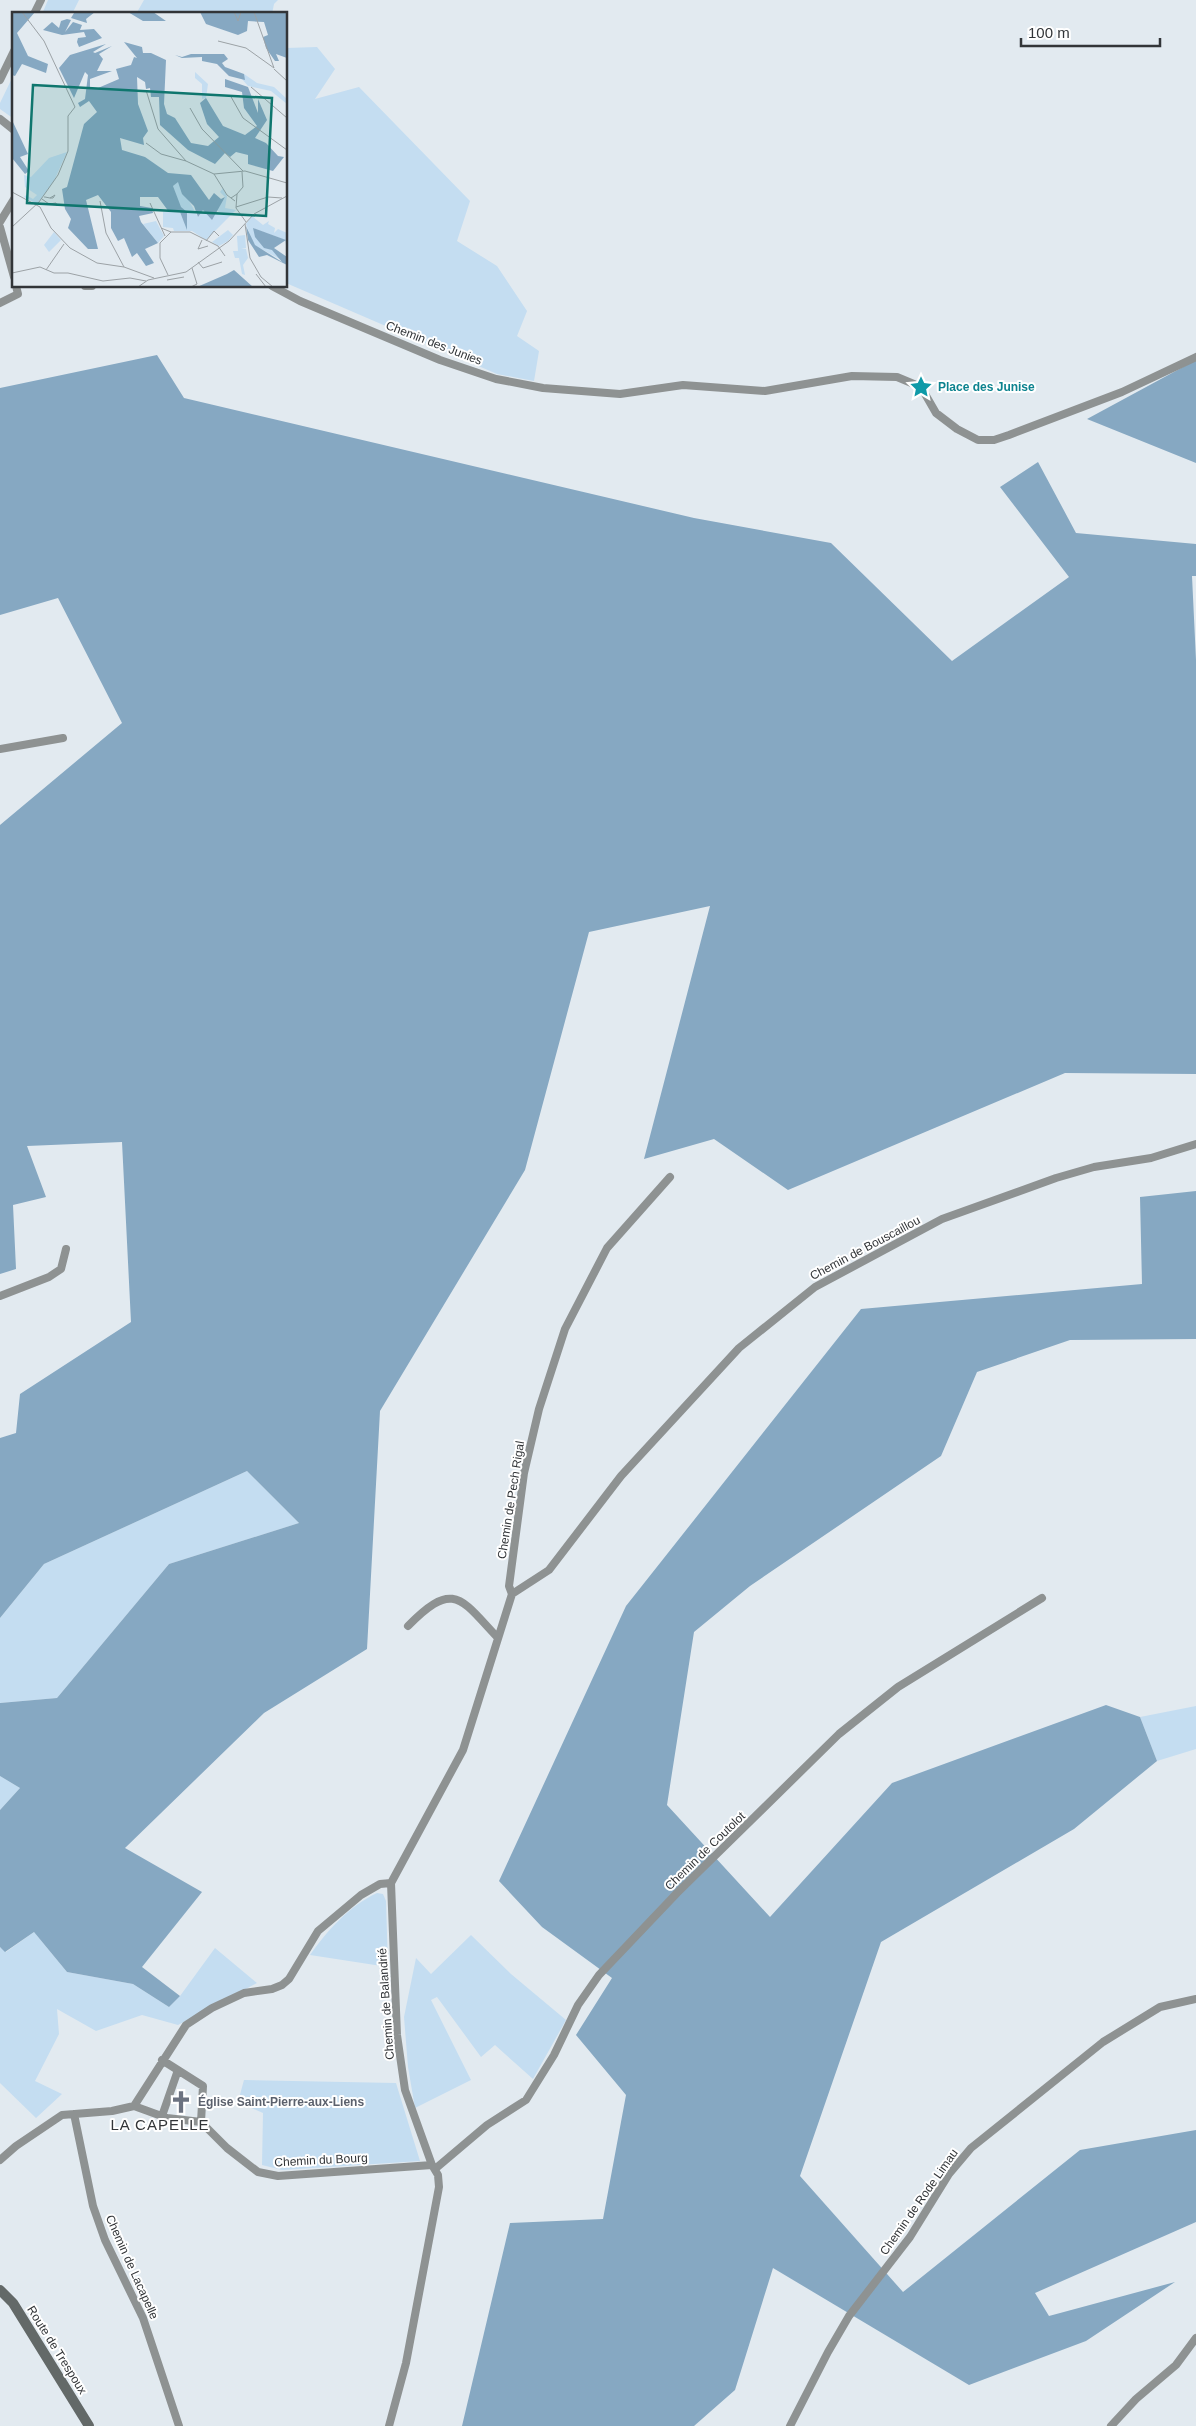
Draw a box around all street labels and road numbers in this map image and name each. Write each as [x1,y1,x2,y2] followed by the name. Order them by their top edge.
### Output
[384,318,484,368] street label: Chemin des Junies
[808,1213,922,1283] street label: Chemin de Bouscaillou
[495,1440,527,1560] street label: Chemin de Pech Rigal
[662,1809,748,1893] street label: Chemin de Coutolot
[375,1947,397,2060] street label: Chemin de Balandrié
[877,2146,961,2258] street label: Chemin de Rode Limau
[274,2151,368,2169] street label: Chemin du Bourg
[103,2213,161,2322] street label: Chemin de Lacapelle
[24,2303,90,2397] street label: Route de Trespoux

